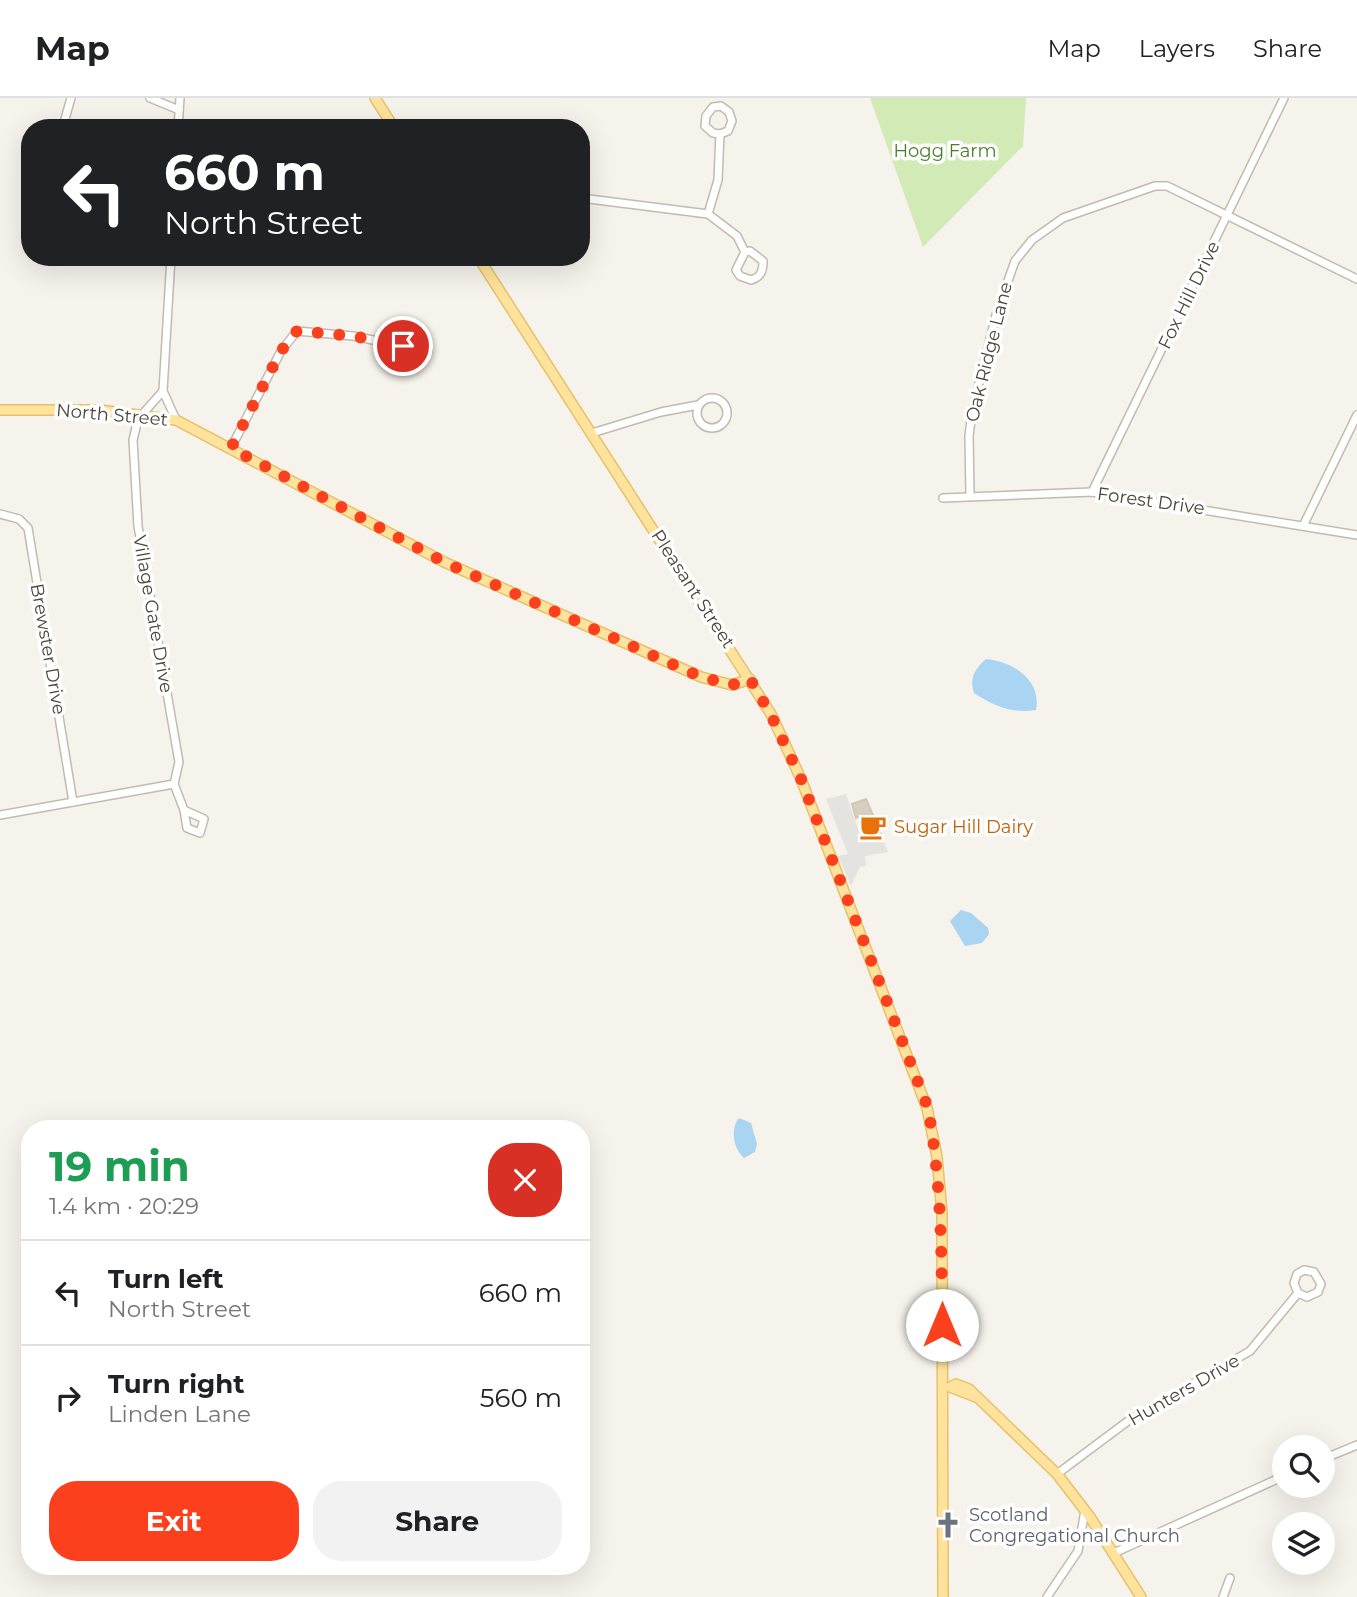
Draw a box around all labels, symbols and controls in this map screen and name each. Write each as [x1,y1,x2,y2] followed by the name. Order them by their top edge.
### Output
[35,28,110,68] text: Map
[1047,34,1101,63] text: Map
[1139,34,1215,63] text: Layers
[1253,34,1322,63] text: Share
[893,140,997,162] park label: Hogg Farm
[164,143,325,202] text: 660 m
[49,147,140,238] icon: left
[164,203,363,242] text: North Street
[1153,237,1225,353] street label: Fox Hill Drive
[961,280,1017,424] street label: Oak Ridge Lane
[373,316,433,376] pin
[384,327,422,365] icon: arrive
[55,399,169,431] street label: North Street
[1096,483,1206,519] street label: Forest Drive
[646,526,740,652] street label: Pleasant Street
[128,534,178,695] street label: Village Gate Drive
[26,582,70,716] street label: Brewster Drive
[858,812,888,842] cafe icon: Sugar Hill Dairy
[894,816,1033,838] place label: Sugar Hill Dairy
[49,1140,190,1192] text: 19 min
[488,1143,562,1217] button: close
[49,1192,199,1220] text: 1.4 km · 20:29
[108,1263,224,1295] text: Turn left
[49,1274,87,1312] icon: left
[479,1277,562,1309] text: 660 m
[905,1288,979,1362] position arrow
[108,1295,251,1323] text: North Street
[1125,1349,1244,1431] street label: Hunters Drive
[108,1368,244,1400] text: Turn right
[49,1379,87,1417] icon: right
[480,1382,562,1414] text: 560 m
[108,1400,251,1428] text: Linden Lane
[1272,1435,1335,1575] map controls
[1272,1435,1335,1498] button: search
[49,1481,299,1561] button: Exit
[313,1481,562,1561] button: Share
[969,1504,1180,1547] place label: Scotland Congregational Church
[933,1510,963,1540] church icon: Scotland Congregational Church
[1272,1512,1335,1575] button: layers

